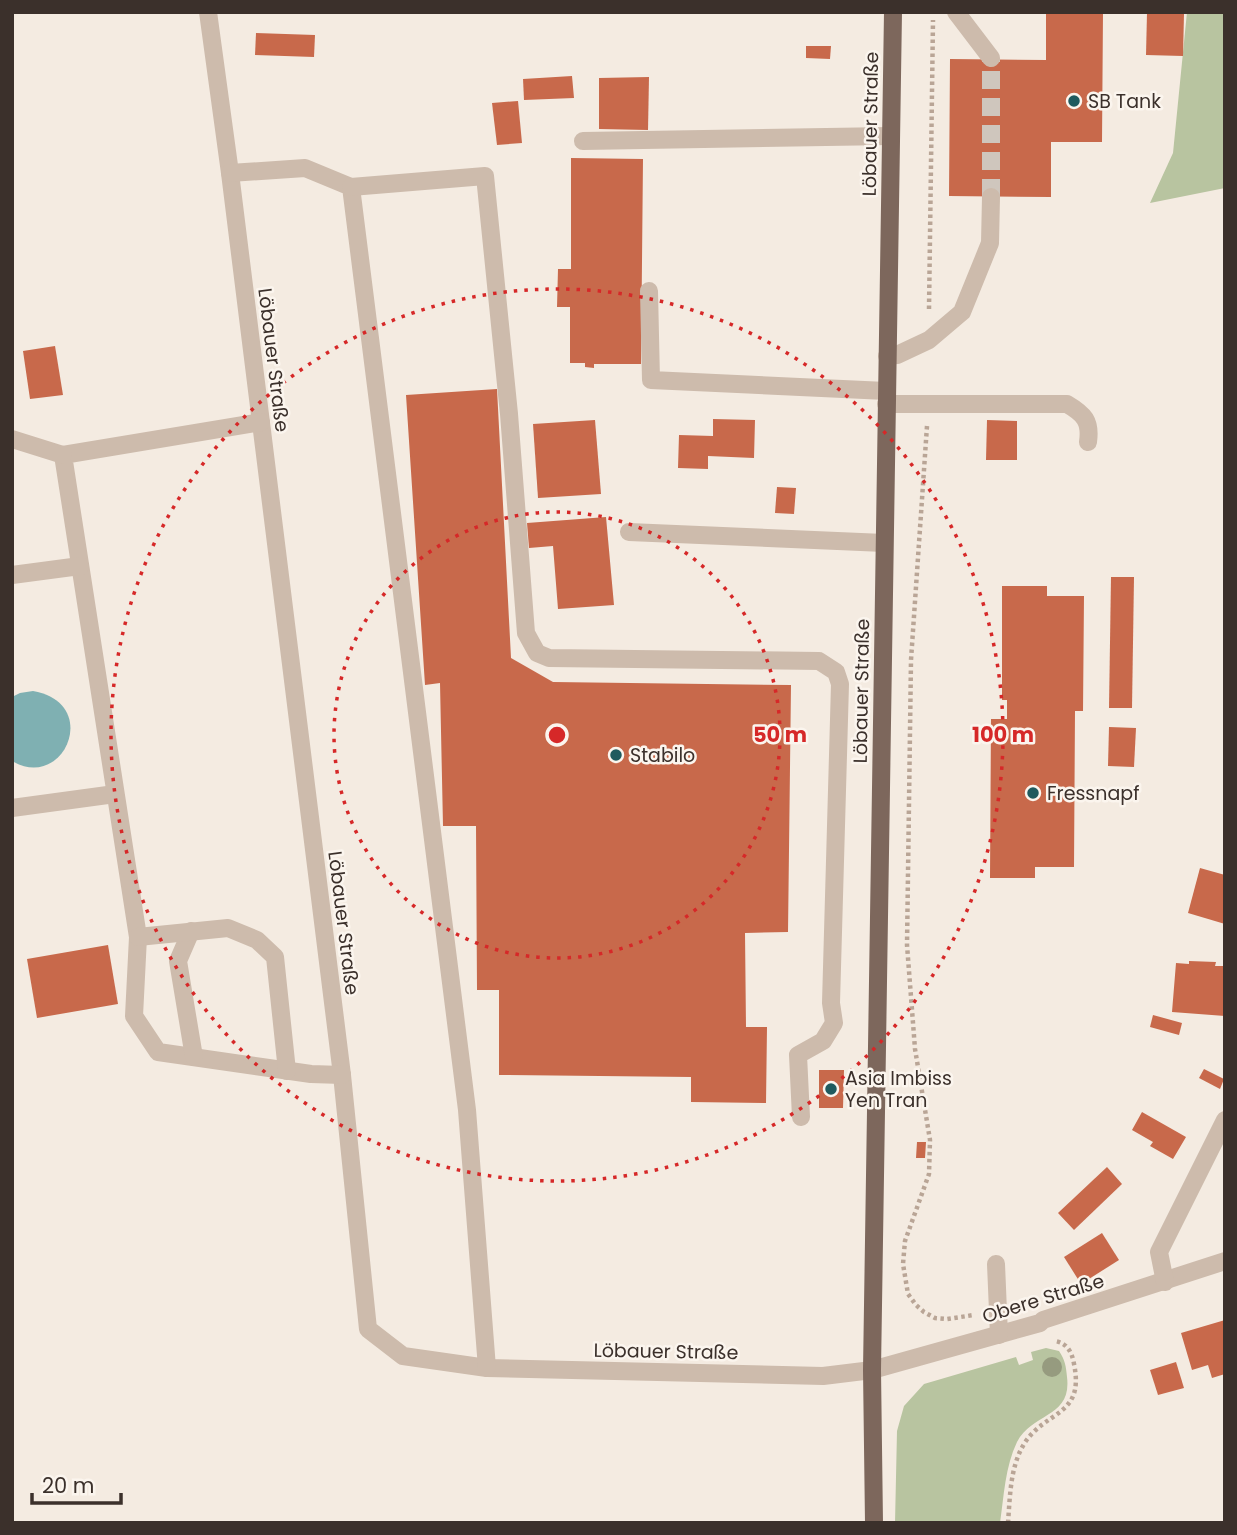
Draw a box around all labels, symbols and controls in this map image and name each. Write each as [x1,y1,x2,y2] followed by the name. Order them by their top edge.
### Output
[856,51,885,197] street label: Löbauer Straße
[1088,88,1161,115] place label: SB Tank
[1066,93,1082,109] marker: SB Tank
[251,287,296,434] street label: Löbauer Straße
[847,618,876,764] street label: Löbauer Straße
[753,720,807,749] text: 50 m
[972,720,1034,749] text: 100 m
[545,723,569,747] centre of rings
[630,742,695,769] place label: Stabilo
[608,747,624,763] marker: Stabilo
[1047,780,1139,807] place label: Fressnapf
[1025,785,1041,801] marker: Fressnapf
[321,850,366,997] street label: Löbauer Straße
[845,1065,952,1114] place label: Asia Imbiss Yen Tran
[823,1081,839,1097] marker: Asia Imbiss Yen Tran
[979,1267,1107,1330] street label: Obere Straße
[593,1337,739,1366] street label: Löbauer Straße
[32,1462,121,1506] scale bar
[42,1471,95,1500] text: 20 m

